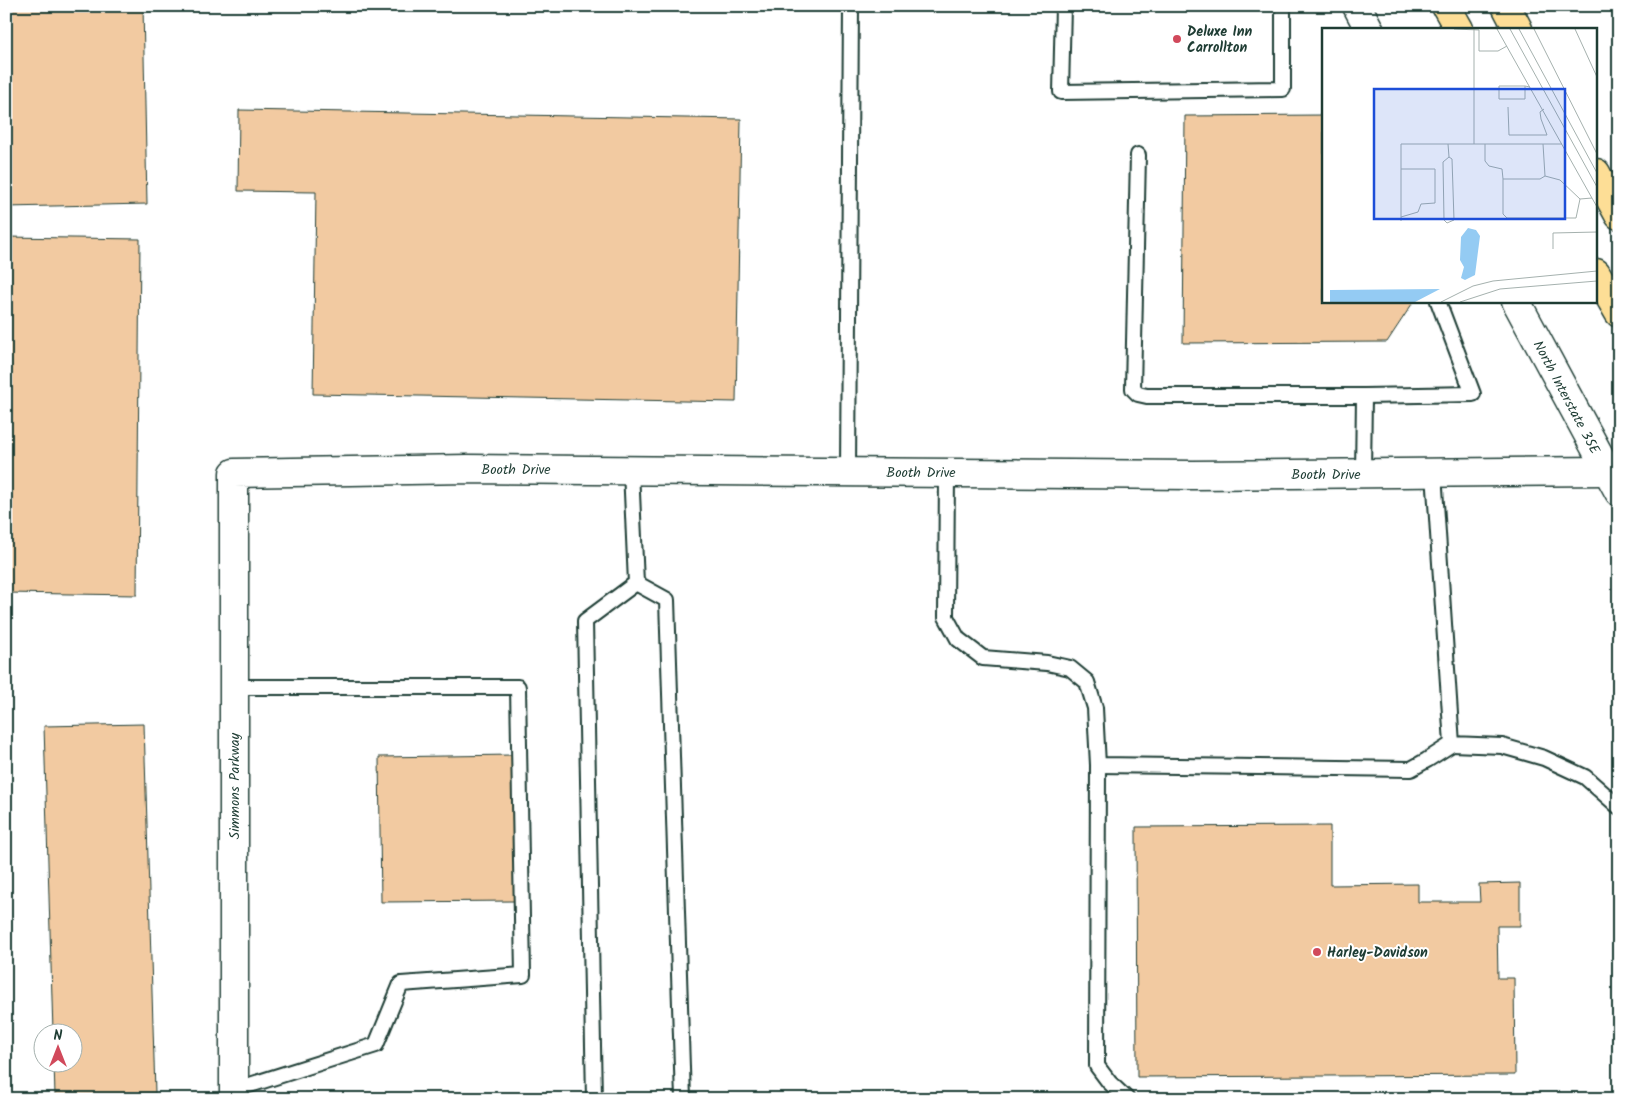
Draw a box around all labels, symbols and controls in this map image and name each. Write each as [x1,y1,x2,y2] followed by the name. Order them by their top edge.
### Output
[1187,21,1253,59] place label: Deluxe Inn Carrollton
[1322,28,1598,302] inset map
[1171,33,1183,45] marker: Deluxe Inn Carrollton
[1527,337,1606,459] street label: North Interstate 35E
[481,459,551,481] street label: Booth Drive
[886,462,956,484] street label: Booth Drive
[1291,464,1361,486] street label: Booth Drive
[224,732,246,839] street label: Simmons Parkway
[1327,942,1428,964] place label: Harley-Davidson
[1311,946,1323,958] marker: Harley-Davidson
[32,1022,82,1072] north arrow
[54,1025,63,1047] text: N

